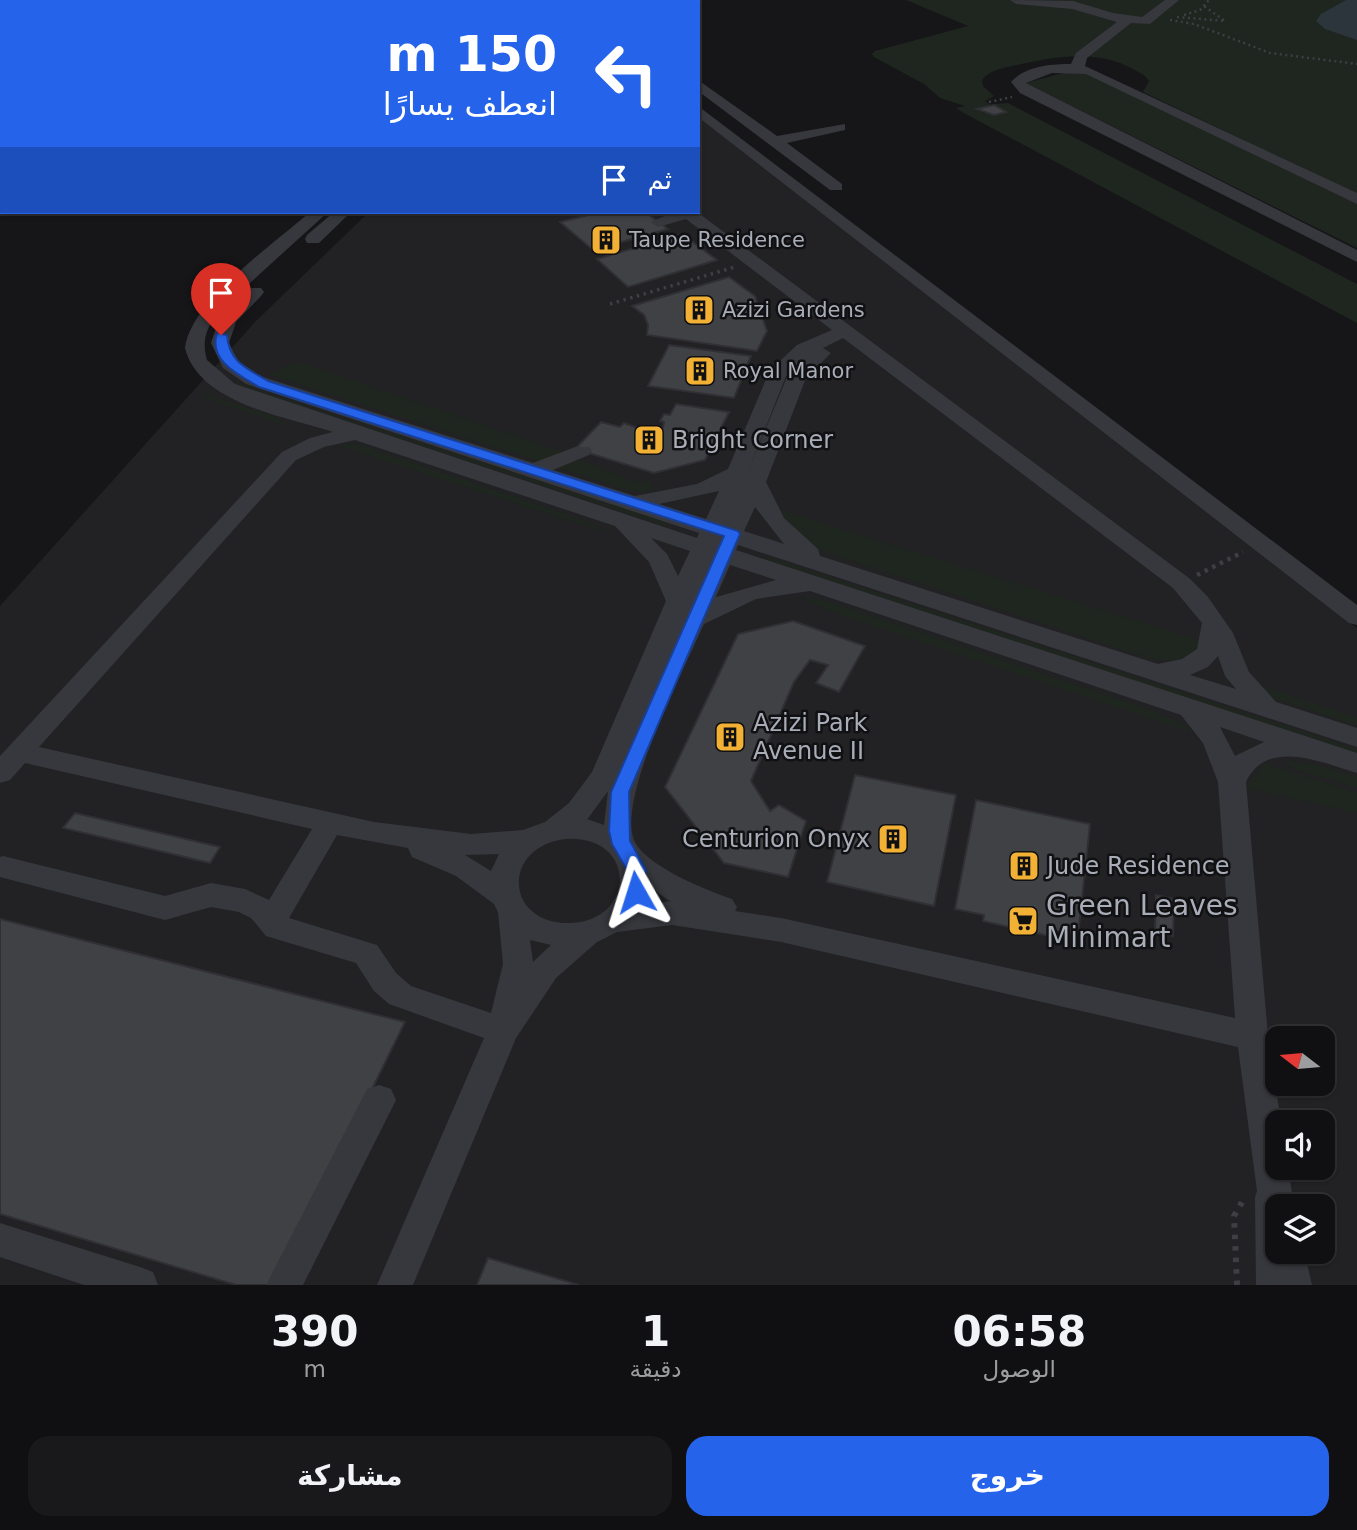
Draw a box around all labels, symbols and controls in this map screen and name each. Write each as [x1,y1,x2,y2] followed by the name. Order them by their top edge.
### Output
[387,26,557,83] text: 150 m
[581,28,672,119] icon: left
[383,85,557,123] text: انعطف يسارًا
[595,161,633,199] icon: arrive
[647,165,672,195] text: ثم
[589,223,623,257] building icon: Taupe Residence
[628,228,805,252] place label: Taupe Residence
[191,263,251,335] pin
[202,274,240,312] icon: arrive
[682,293,716,327] building icon: Azizi Gardens
[722,298,865,322] place label: Azizi Gardens
[683,354,717,388] building icon: Royal Manor
[723,359,853,383] place label: Royal Manor
[632,423,666,457] building icon: Bright Corner
[672,426,833,454] place label: Bright Corner
[753,709,868,765] place label: Azizi Park Avenue II
[713,720,747,754] building icon: Azizi Park Avenue II
[876,822,910,856] building icon: Centurion Onyx
[682,825,870,853] place label: Centurion Onyx
[1007,849,1041,883] building icon: Jude Residence
[1045,852,1230,880] place label: Jude Residence
[599,855,673,929] position arrow
[1046,889,1238,954] place label: Green Leaves Minimart
[1006,904,1040,938] supermarket icon: Green Leaves Minimart
[1265,1026,1335,1096] north arrow
[1265,1026,1335,1264] map controls
[1265,1110,1335,1180] button: sound
[1265,1194,1335,1264] button: layers
[271,1307,359,1356] text: 390
[641,1307,670,1356] text: 1
[952,1307,1086,1356] text: 06:58
[304,1356,326,1382] text: m
[629,1356,682,1382] text: دقيقة
[983,1356,1056,1382] text: الوصول
[28,1436,672,1516] button: مشاركة
[686,1436,1329,1516] button: خروج

